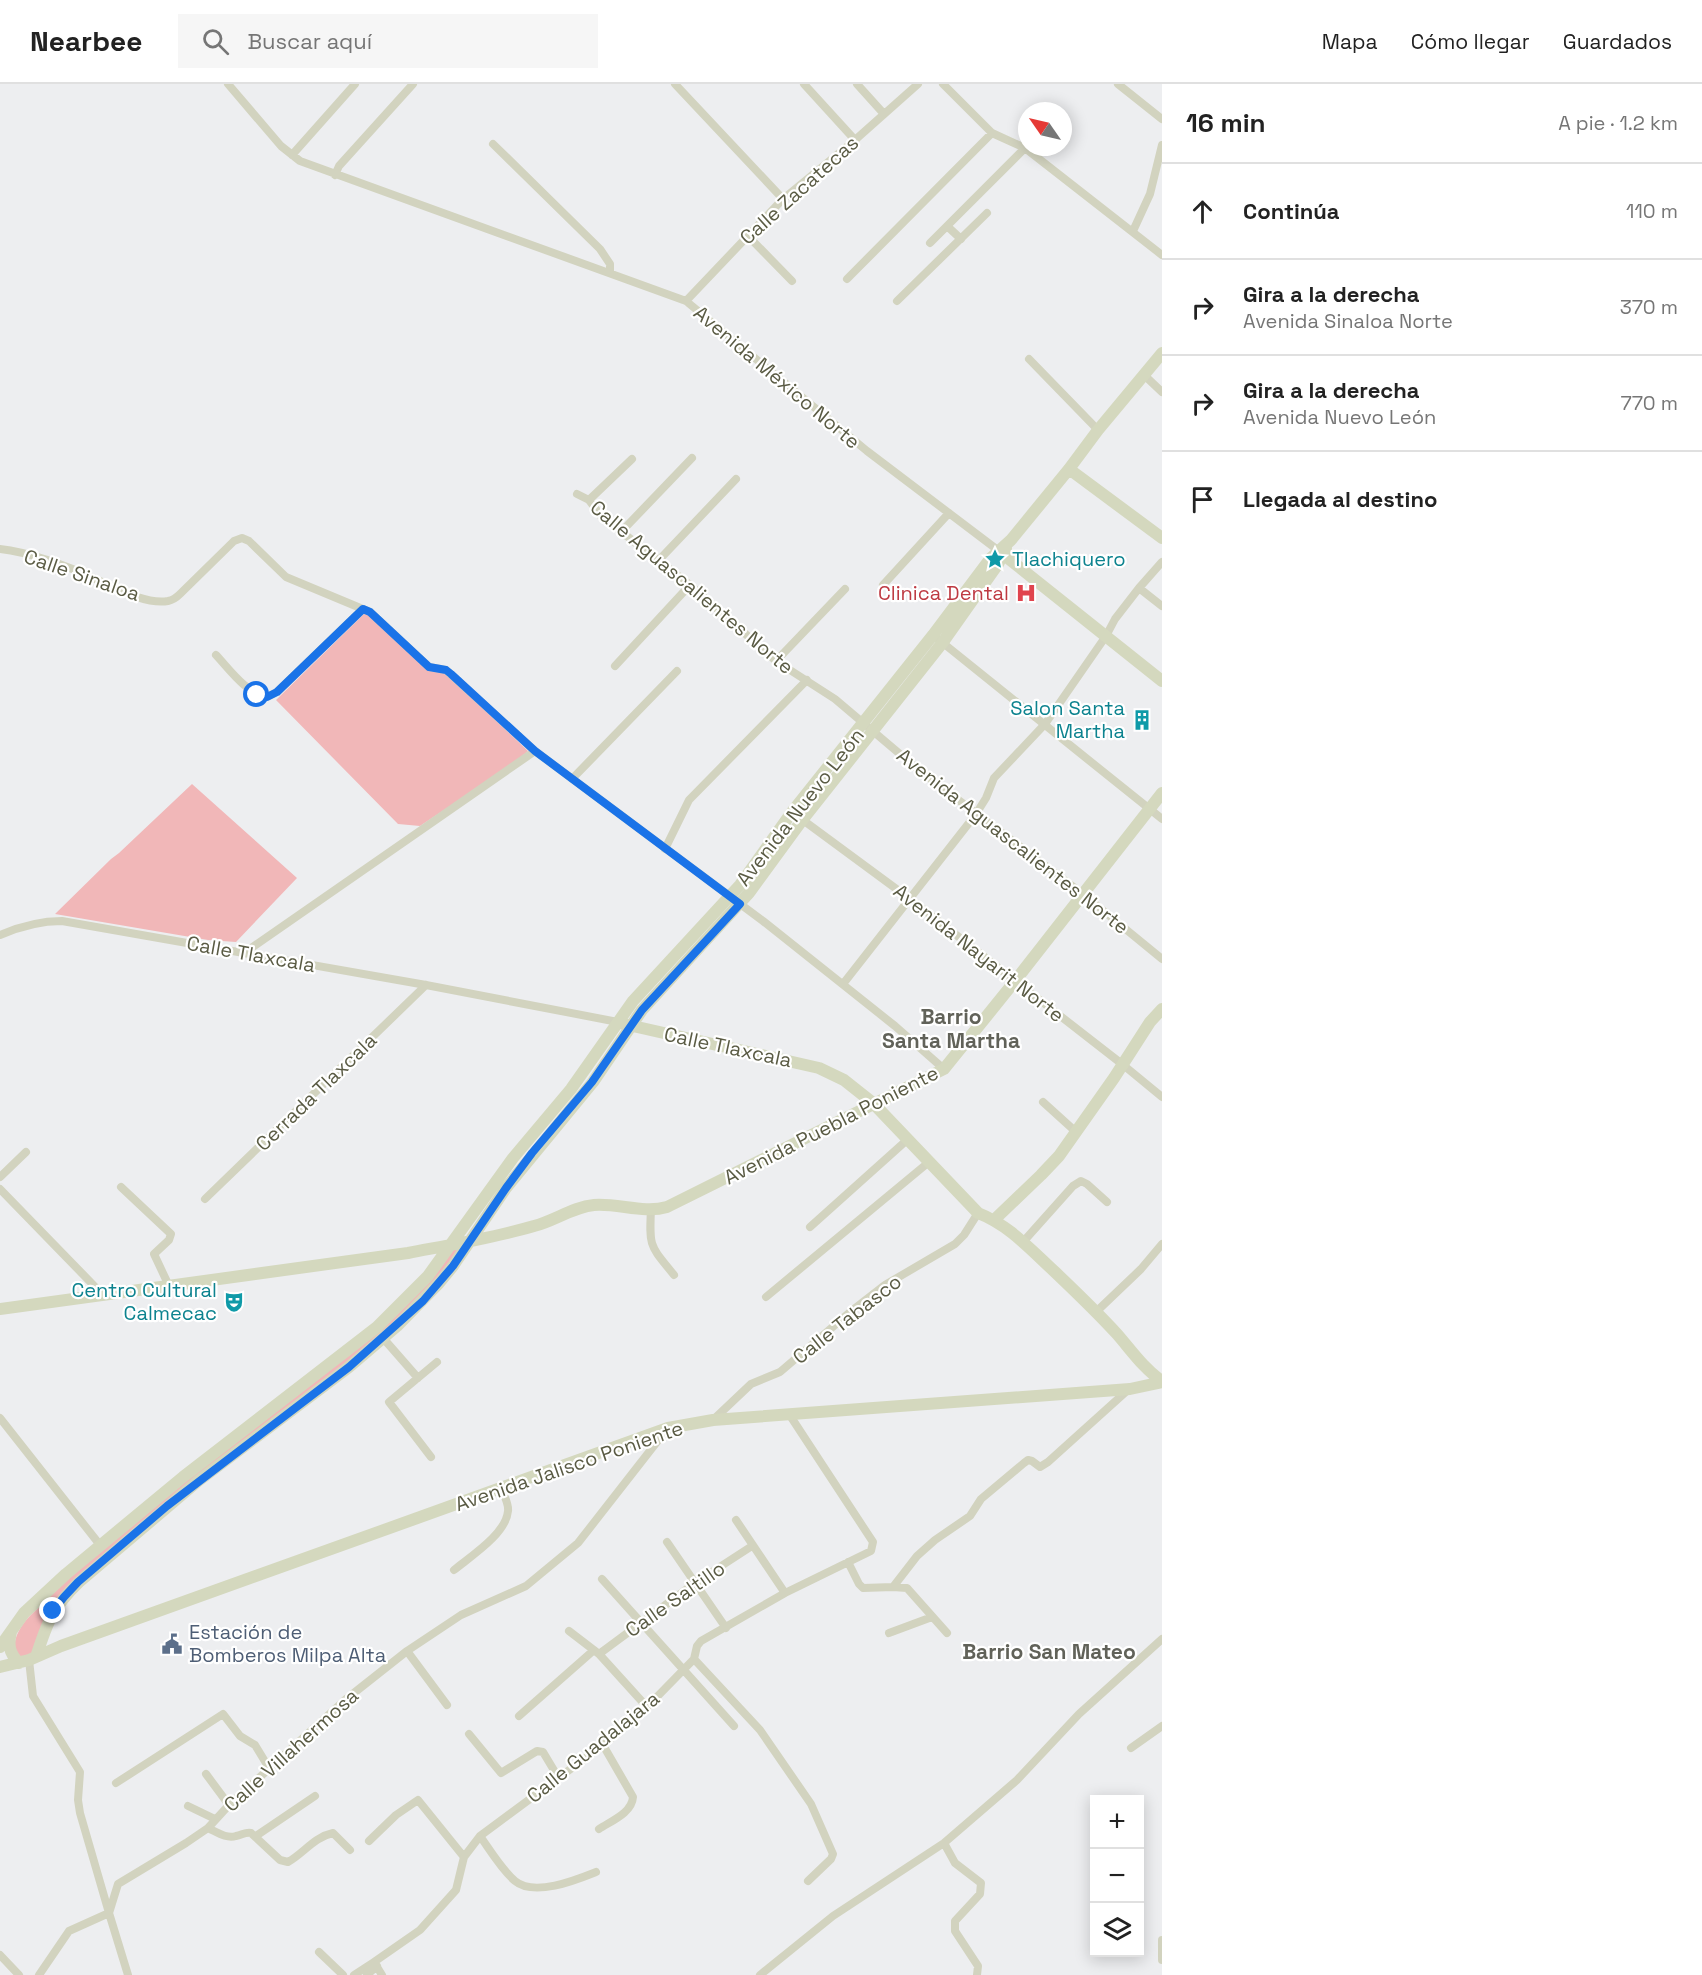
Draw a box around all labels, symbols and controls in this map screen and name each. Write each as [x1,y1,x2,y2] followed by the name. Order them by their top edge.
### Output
[178,14,598,68] search box
[30,23,142,59] text: Nearbee
[199,25,232,58] icon: search
[247,27,372,55] text: Buscar aquí
[1322,28,1378,55] text: Mapa
[1411,28,1530,55] text: Cómo llegar
[1563,28,1672,55] text: Guardados
[1018,102,1072,156] north arrow
[1186,106,1266,140] text: 16 min
[1558,110,1678,136] text: A pie · 1.2 km
[734,130,864,250] street label: Calle Zacatecas
[1186,195,1219,228] icon: ahead
[1243,197,1339,225] text: Continúa
[1626,198,1678,224] text: 110 m
[1243,280,1420,308] text: Gira a la derecha
[1186,291,1219,324] icon: right
[1620,294,1678,320] text: 370 m
[688,300,866,454] street label: Avenida México Norte
[1243,308,1453,334] text: Avenida Sinaloa Norte
[1243,376,1420,404] text: Gira a la derecha
[1186,387,1219,420] icon: right
[1620,390,1678,416] text: 770 m
[1243,404,1436,430] text: Avenida Nuevo León
[1186,483,1219,516] icon: arrive
[1243,485,1437,513] text: Llegada al destino
[585,494,799,680] street label: Calle Aguascalientes Norte
[21,543,143,607] street label: Calle Sinaloa
[1012,546,1126,572] place label: Tlachiquero
[983,547,1007,571] place icon: Tlachiquero
[878,580,1009,606] place label: Clinica Dental
[1014,581,1038,605] hospital icon: Clinica Dental
[243,681,269,707] route start
[1010,695,1125,744] place label: Salon Santa Martha
[1130,708,1154,732] building icon: Salon Santa Martha
[730,723,870,891] street label: Avenida Nuevo León
[892,742,1134,940] street label: Avenida Aguascalientes Norte
[888,878,1070,1028] street label: Avenida Nayarit Norte
[185,930,317,978] street label: Calle Tlaxcala
[882,1003,1020,1054] district label: Barrio Santa Martha
[662,1021,794,1073] street label: Calle Tlaxcala
[250,1027,382,1157] street label: Cerrada Tlaxcala
[719,1060,943,1190] street label: Avenida Puebla Poniente
[787,1268,907,1370] street label: Calle Tabasco
[71,1277,217,1326] place label: Centro Cultural Calmecac
[222,1290,246,1314] theatre icon: Centro Cultural Calmecac
[452,1415,686,1517] street label: Avenida Jalisco Poniente
[620,1555,730,1643] street label: Calle Saltillo
[39,1597,65,1623] route end
[189,1619,386,1668] place label: Estación de Bomberos Milpa Alta
[160,1632,184,1656] public building icon: Estación de Bomberos Milpa Alta
[962,1638,1136,1665] district label: Barrio San Mateo
[218,1683,364,1817] street label: Calle Villahermosa
[521,1685,665,1809] street label: Calle Guadalajara
[1090,1795,1144,1957] map controls
[1090,1795,1144,1849] button: +
[1090,1849,1144,1903] button: −
[1090,1903,1144,1957] button: layers

